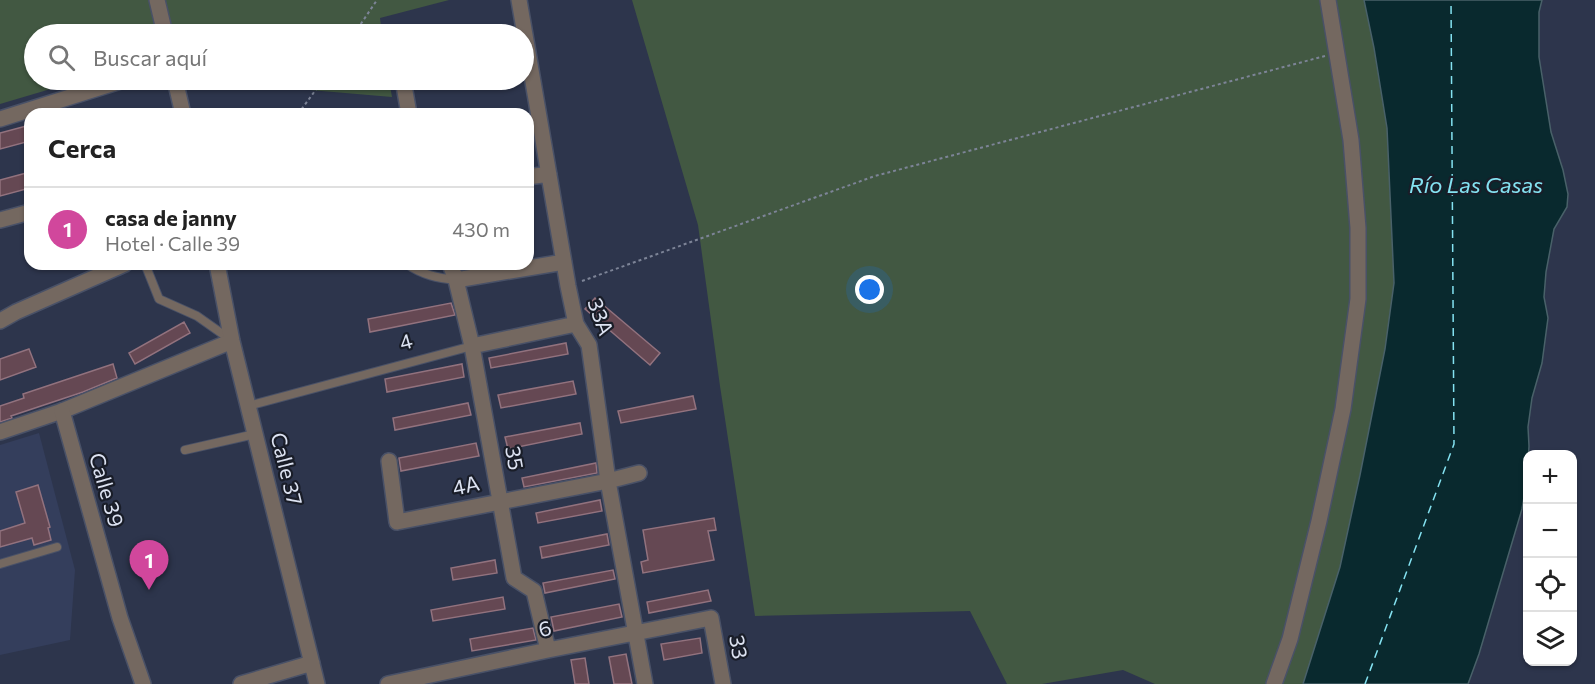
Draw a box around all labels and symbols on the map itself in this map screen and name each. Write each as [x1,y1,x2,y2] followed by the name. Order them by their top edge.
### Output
[1409,171,1543,198] water label: Río Las Casas
[855,275,884,304] your location
[583,294,620,339] street label: 33A
[396,327,415,354] street label: 4
[266,430,309,508] street label: Calle 37
[501,444,530,472] street label: 35
[85,450,130,529] street label: Calle 39
[450,469,482,500] street label: 4A
[130,540,168,590] pin: 1
[536,614,554,641] street label: 6
[725,633,754,661] street label: 33

